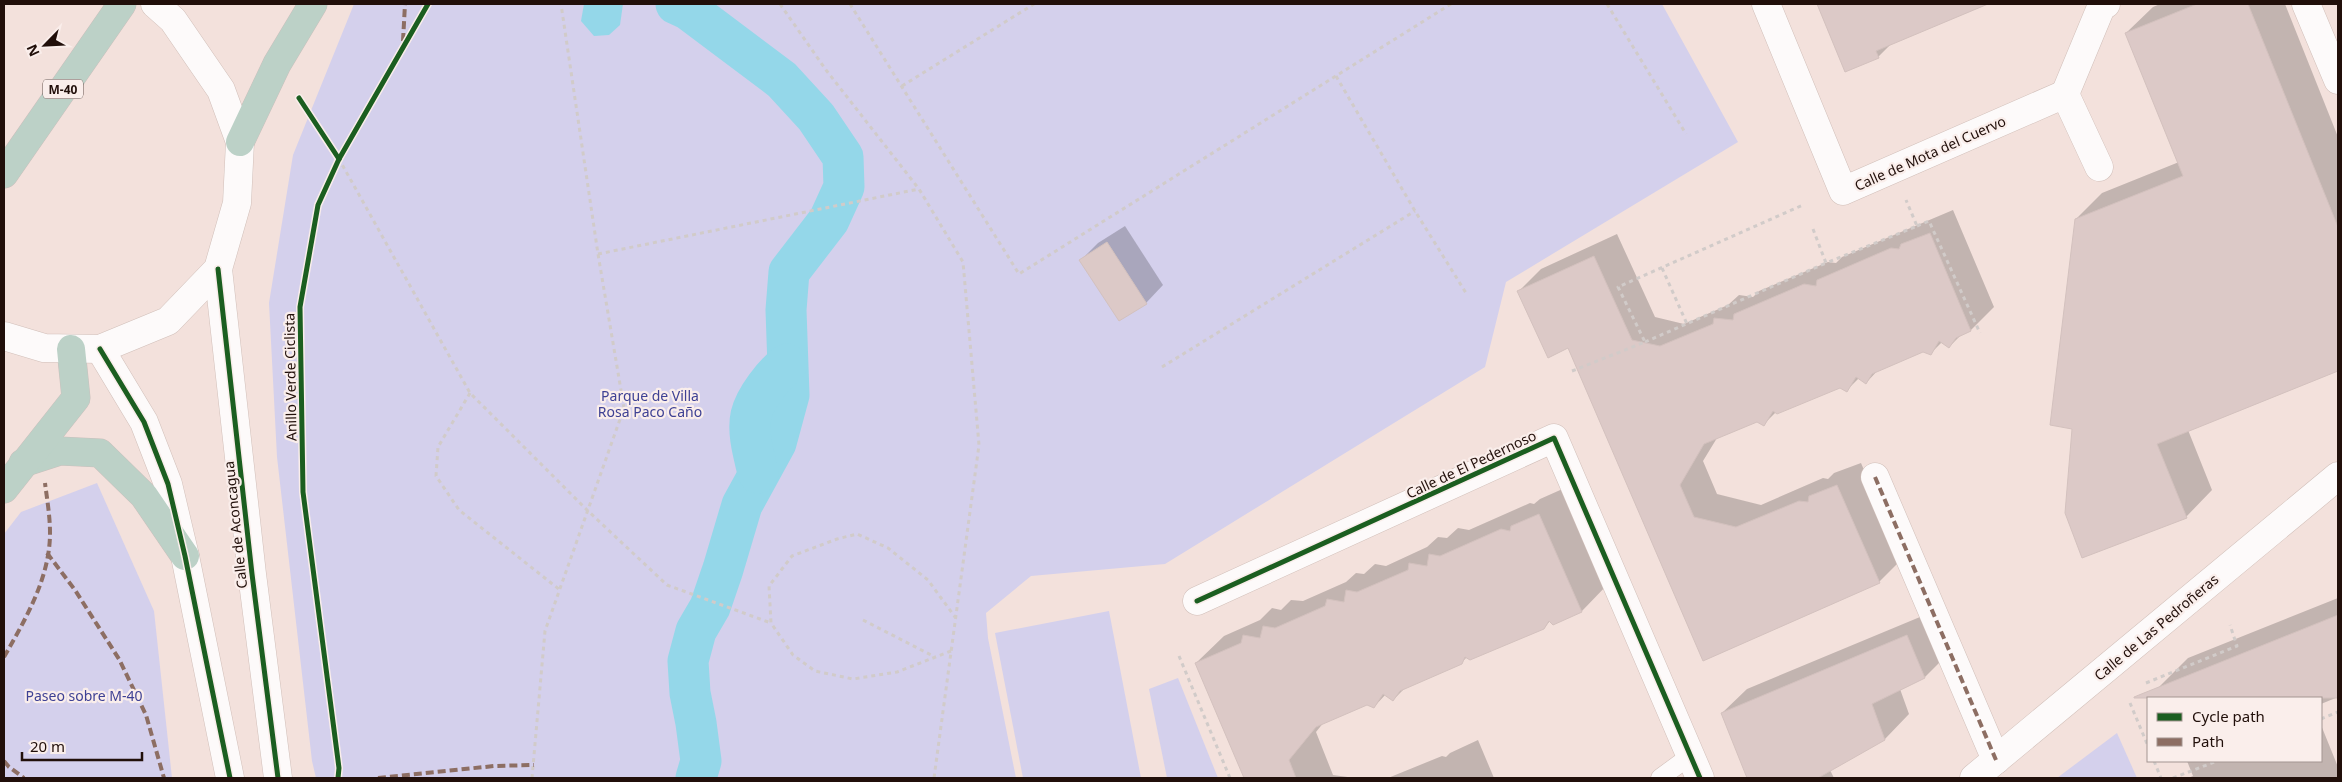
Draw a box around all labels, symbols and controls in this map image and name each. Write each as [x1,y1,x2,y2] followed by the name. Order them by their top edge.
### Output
[20,20,70,70] north arrow
[22,41,44,60] text: N
[43,80,83,98] road number: M-40
[1851,111,2009,195] street label: Calle de Mota del Cuervo
[279,313,301,441] street label: Anillo Verde Ciclista
[598,386,702,421] park label: Parque de Villa Rosa Paco Caño
[1403,425,1539,503] street label: Calle de El Pedernoso
[219,460,251,590] street label: Calle de Aconcagua
[2090,569,2222,685] street label: Calle de Las Pedroñeras
[25,686,143,705] park label: Paseo sobre M-40
[2147,697,2322,762] legend
[2192,706,2265,726] text: Cycle path
[22,730,142,762] scale bar
[2192,731,2224,751] text: Path
[30,736,65,756] text: 20 m

